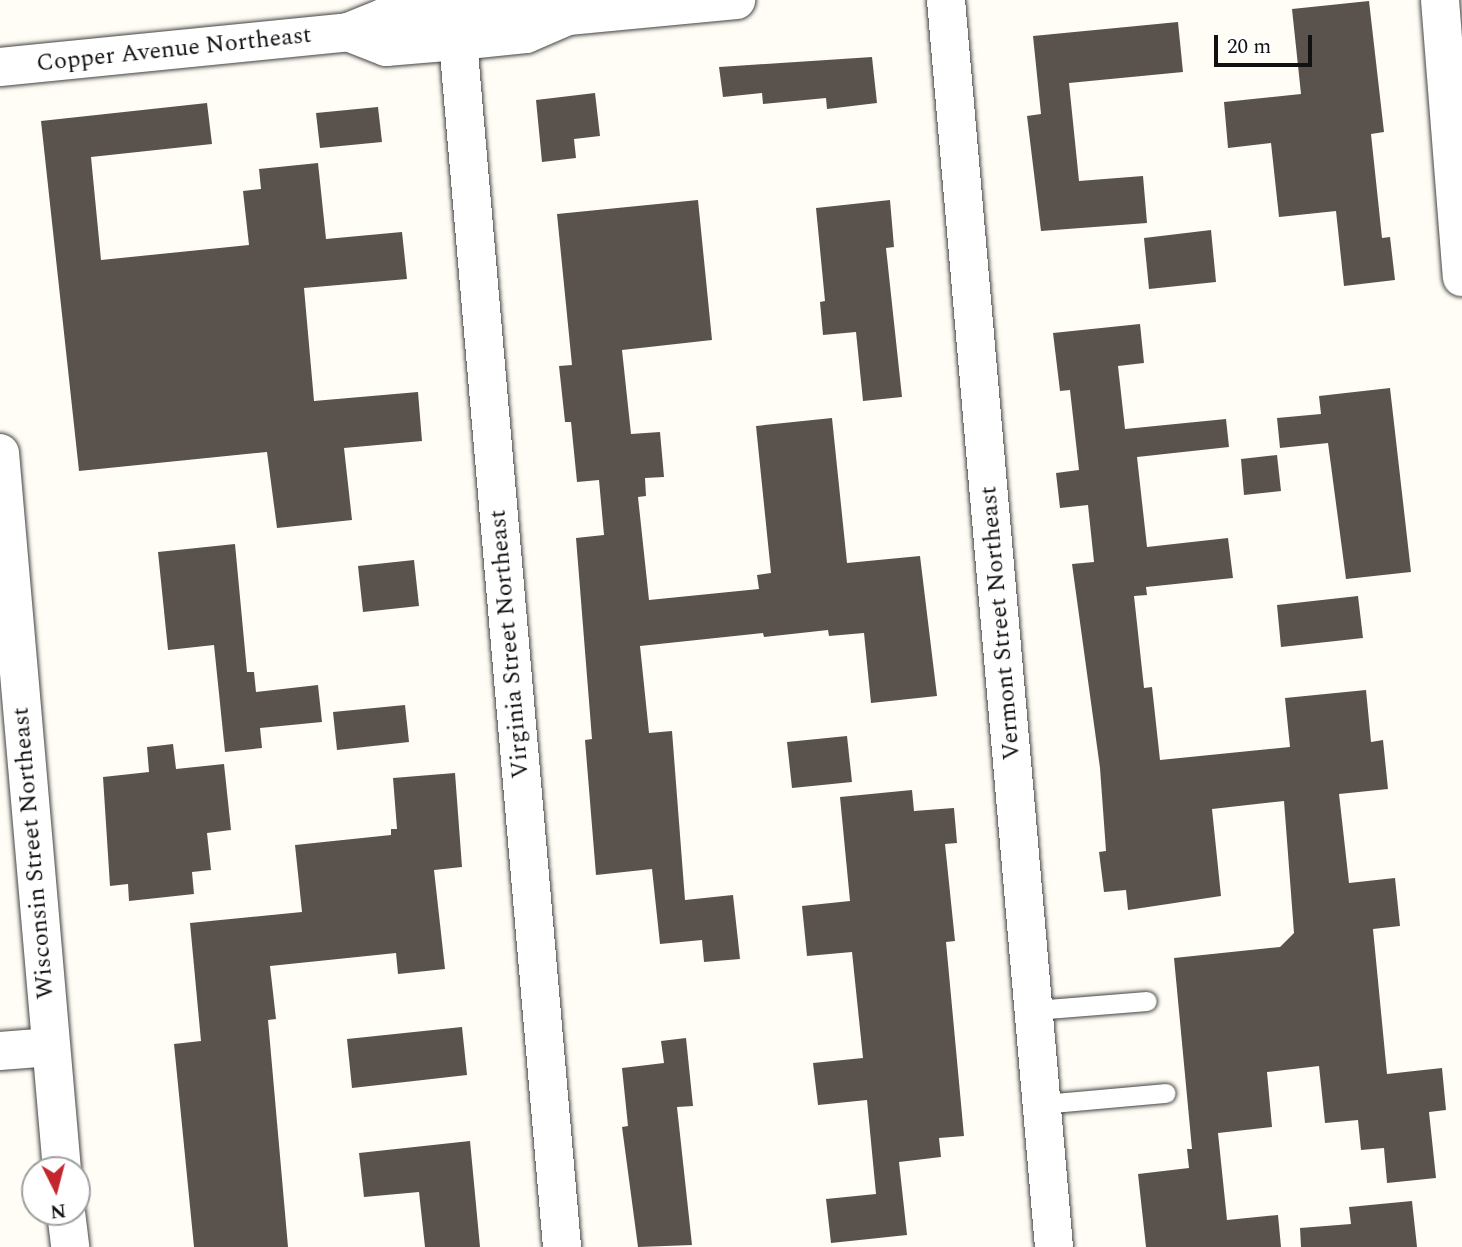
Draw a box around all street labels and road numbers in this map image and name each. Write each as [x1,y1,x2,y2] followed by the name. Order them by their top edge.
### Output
[35,21,313,79] street label: Copper Avenue Northeast
[975,485,1027,761] street label: Vermont Street Northeast
[484,508,536,780] street label: Virginia Street Northeast
[7,706,61,1000] street label: Wisconsin Street Northeast

